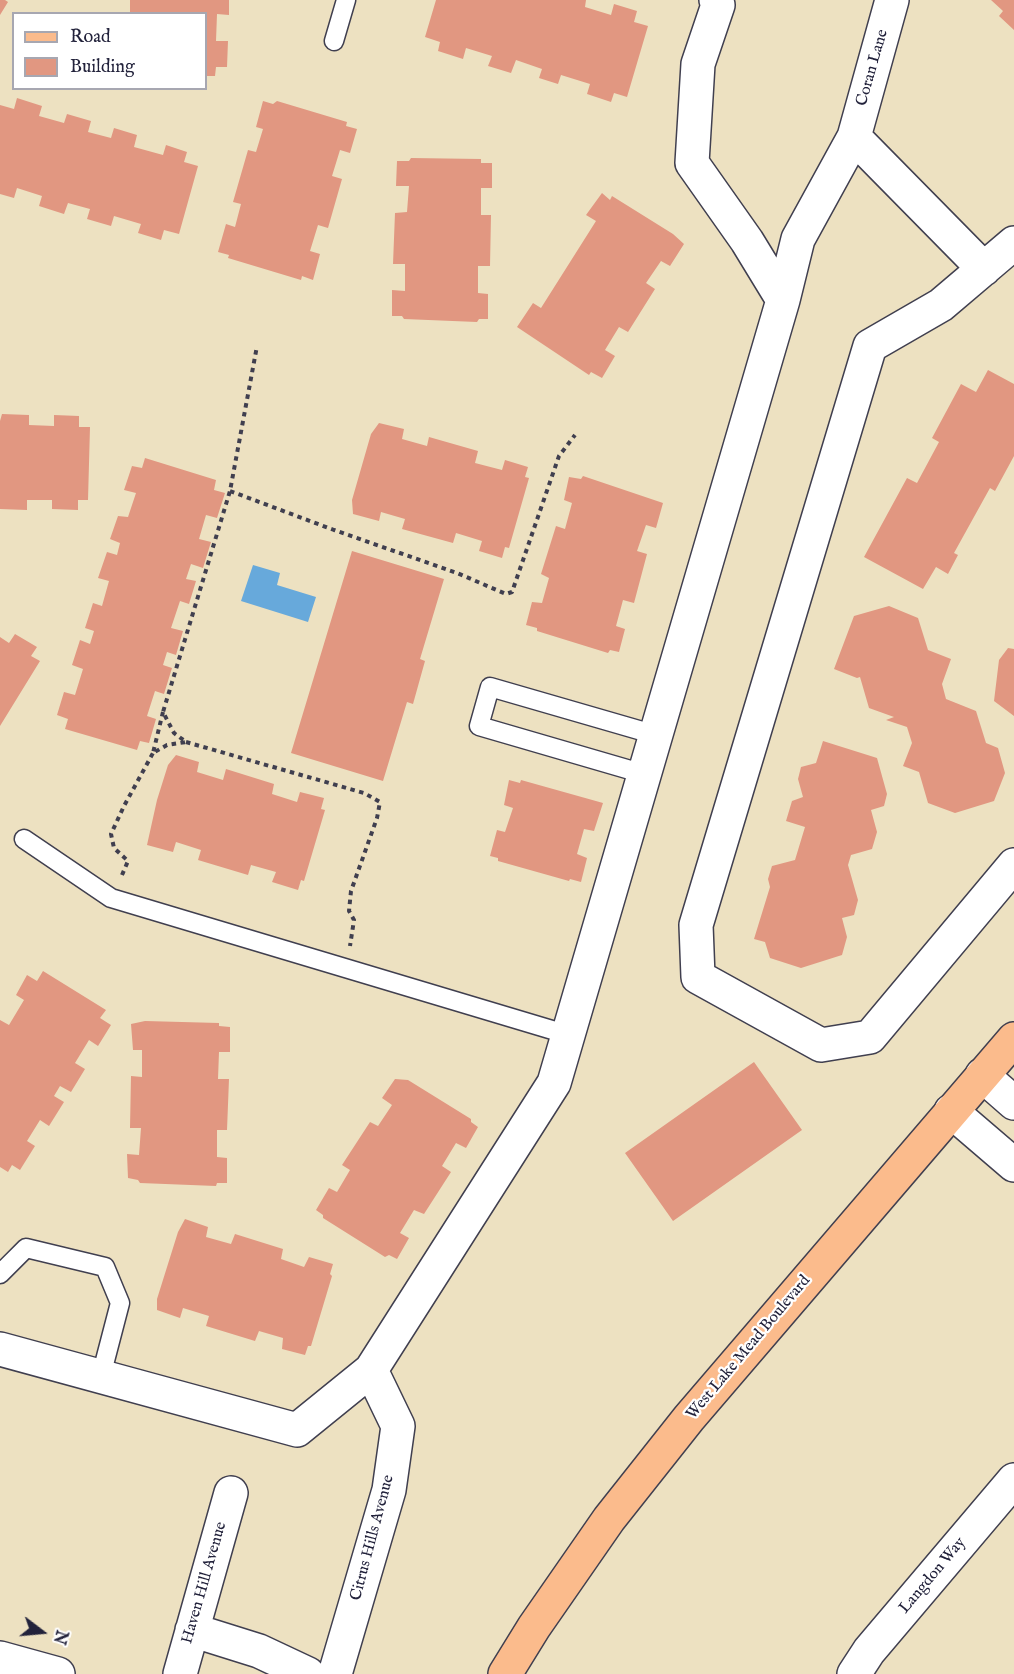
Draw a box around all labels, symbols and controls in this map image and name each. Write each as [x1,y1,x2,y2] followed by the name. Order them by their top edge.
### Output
[12,12,207,90] legend
[70,26,111,49] text: Road
[853,27,893,109] street label: Coran Lane
[70,56,135,79] text: Building
[683,1272,815,1424] street label: West Lake Mead Boulevard
[347,1473,399,1603] street label: Citrus Hills Avenue
[178,1520,232,1646] street label: Haven Hill Avenue
[896,1534,970,1618] street label: Langdon Way
[12,1602,72,1662] north arrow
[48,1628,71,1646] text: N

